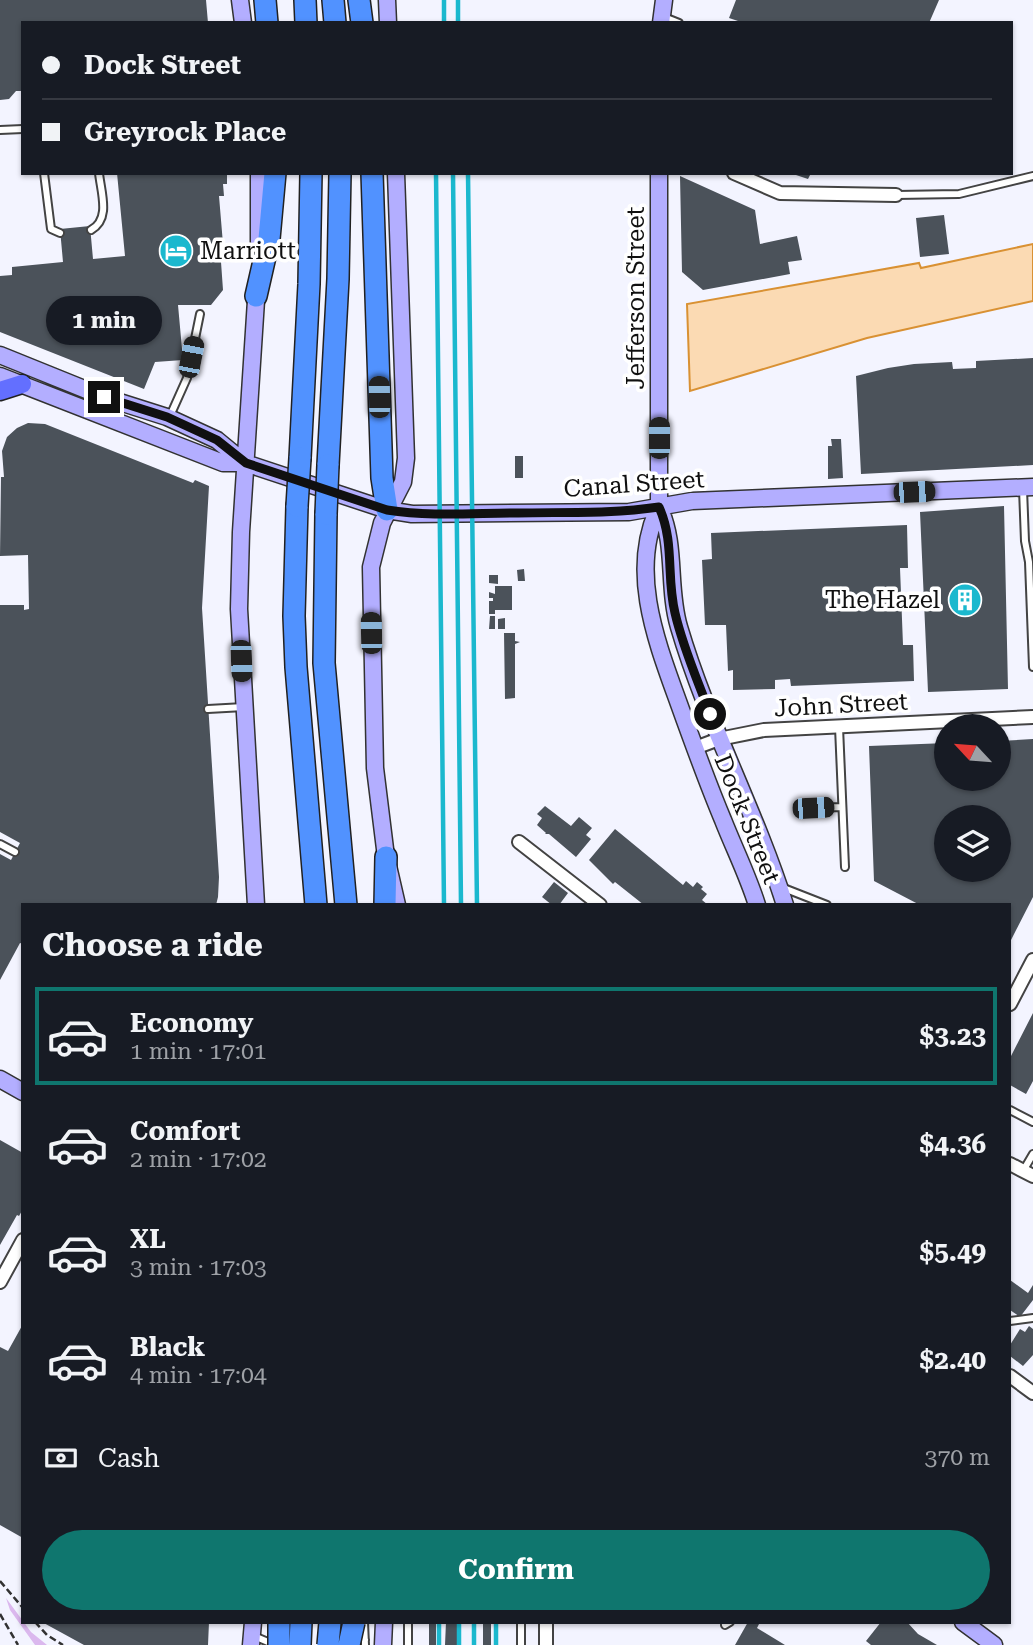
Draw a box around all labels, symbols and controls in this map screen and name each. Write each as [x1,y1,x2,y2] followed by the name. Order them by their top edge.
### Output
[84,50,241,80] text: Dock Street
[84,117,286,147] text: Greyrock Place
[622,206,650,390] street label: Jefferson Street
[157,232,195,270] hotel icon: Marriott
[200,237,296,265] place label: Marriott
[46,296,162,344] callout: 1 min
[72,307,136,334] text: 1 min
[177,334,206,380] car
[369,376,390,418] car
[88,381,120,413] route end
[649,417,670,459] car
[563,465,705,503] street label: Canal Street
[893,481,936,503] car
[946,581,984,619] building icon: The Hazel
[825,586,940,614] place label: The Hazel
[361,612,382,654] car
[230,640,253,682] car
[773,688,909,722] street label: John Street
[694,698,726,730] route start
[934,714,1012,791] north arrow
[934,714,1011,882] map controls
[708,750,786,888] street label: Dock Street
[792,796,835,820] car
[934,805,1011,882] button: layers
[42,926,263,964] text: Choose a ride
[46,1005,109,1068] icon: car
[130,1008,253,1038] text: Economy
[920,1021,986,1051] text: $3.23
[130,1038,267,1065] text: 1 min · 17:01
[46,1113,109,1176] icon: car
[130,1116,240,1146] text: Comfort
[920,1129,986,1159] text: $4.36
[130,1146,267,1173] text: 2 min · 17:02
[46,1221,109,1284] icon: car
[130,1224,166,1254] text: XL
[920,1237,986,1267] text: $5.49
[130,1254,267,1281] text: 3 min · 17:03
[46,1329,109,1392] icon: car
[130,1332,205,1362] text: Black
[920,1345,986,1375] text: $2.40
[130,1362,267,1389] text: 4 min · 17:04
[42,1439,80,1477] icon: cash
[98,1443,160,1473] text: Cash
[925,1444,990,1471] text: 370 m
[42,1530,990,1610] button: Confirm

